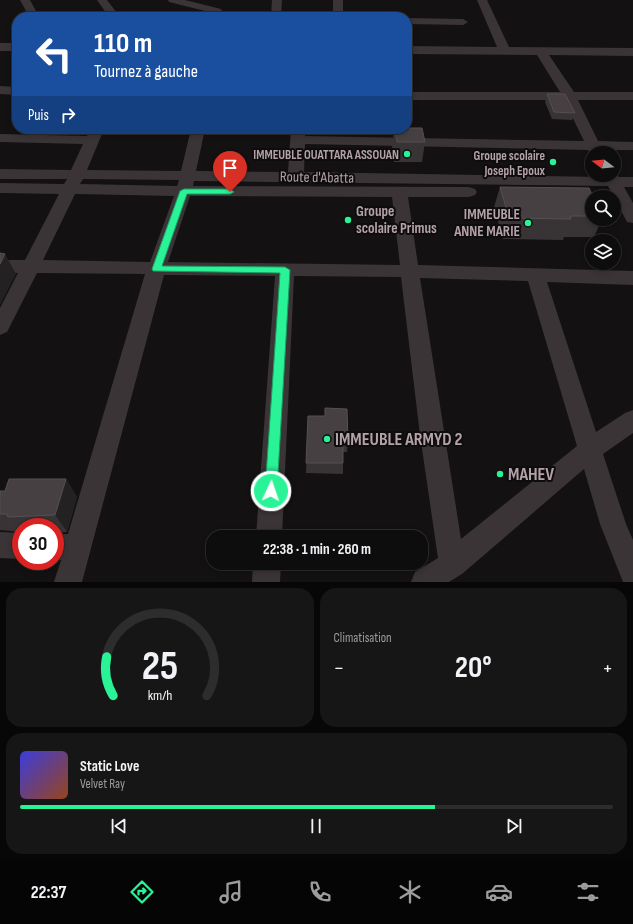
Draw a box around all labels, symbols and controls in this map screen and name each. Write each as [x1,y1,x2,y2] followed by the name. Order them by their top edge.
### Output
[94,27,152,60] text: 110 m
[28,28,80,80] icon: left
[94,61,198,82] text: Tournez à gauche
[57,104,79,126] icon: right
[28,106,49,125] text: Puis
[585,146,621,182] north arrow
[585,146,621,270] map controls
[253,147,399,163] place label: IMMEUBLE OUATTARA ASSOUAN
[474,148,546,179] place label: Groupe scolaire Joseph Epoux
[402,149,412,159] marker: IMMEUBLE OUATTARA ASSOUAN
[213,151,247,192] pin
[219,157,241,179] icon: arrive
[548,157,558,167] marker: Groupe scolaire Joseph Epoux
[280,167,354,188] street label: Route d'Abatta
[585,190,621,226] button: search
[356,202,437,238] place label: Groupe scolaire Primus
[453,205,520,241] place label: IMMEUBLE ANNE MARIE
[343,215,353,225] marker: Groupe scolaire Primus
[523,218,533,228] marker: IMMEUBLE ANNE MARIE
[585,234,621,270] button: layers
[335,429,462,450] place label: IMMEUBLE ARMYD 2
[322,434,332,444] marker: IMMEUBLE ARMYD 2
[508,464,554,485] place label: MAHEV
[495,469,505,479] marker: MAHEV
[250,470,292,512] position arrow
[12,518,64,570] speed limit sign: 30
[263,540,371,559] text: 22:38 · 1 min · 260 m
[334,630,392,646] text: Climatisation
[142,641,178,690] text: 25
[455,650,492,686] text: 20°
[334,655,344,682] text: −
[602,655,613,682] text: +
[147,686,172,703] text: km/h
[80,757,139,776] text: Static Love
[80,776,125,792] text: Velvet Ray
[108,815,130,837] icon: previous
[305,815,327,837] icon: pause
[503,815,525,837] icon: next
[128,878,156,906] icon: directions
[217,878,245,906] icon: music
[306,878,334,906] icon: phone
[396,878,424,906] icon: climate
[485,878,513,906] icon: car
[574,878,602,906] icon: filters
[31,882,66,903] text: 22:37

